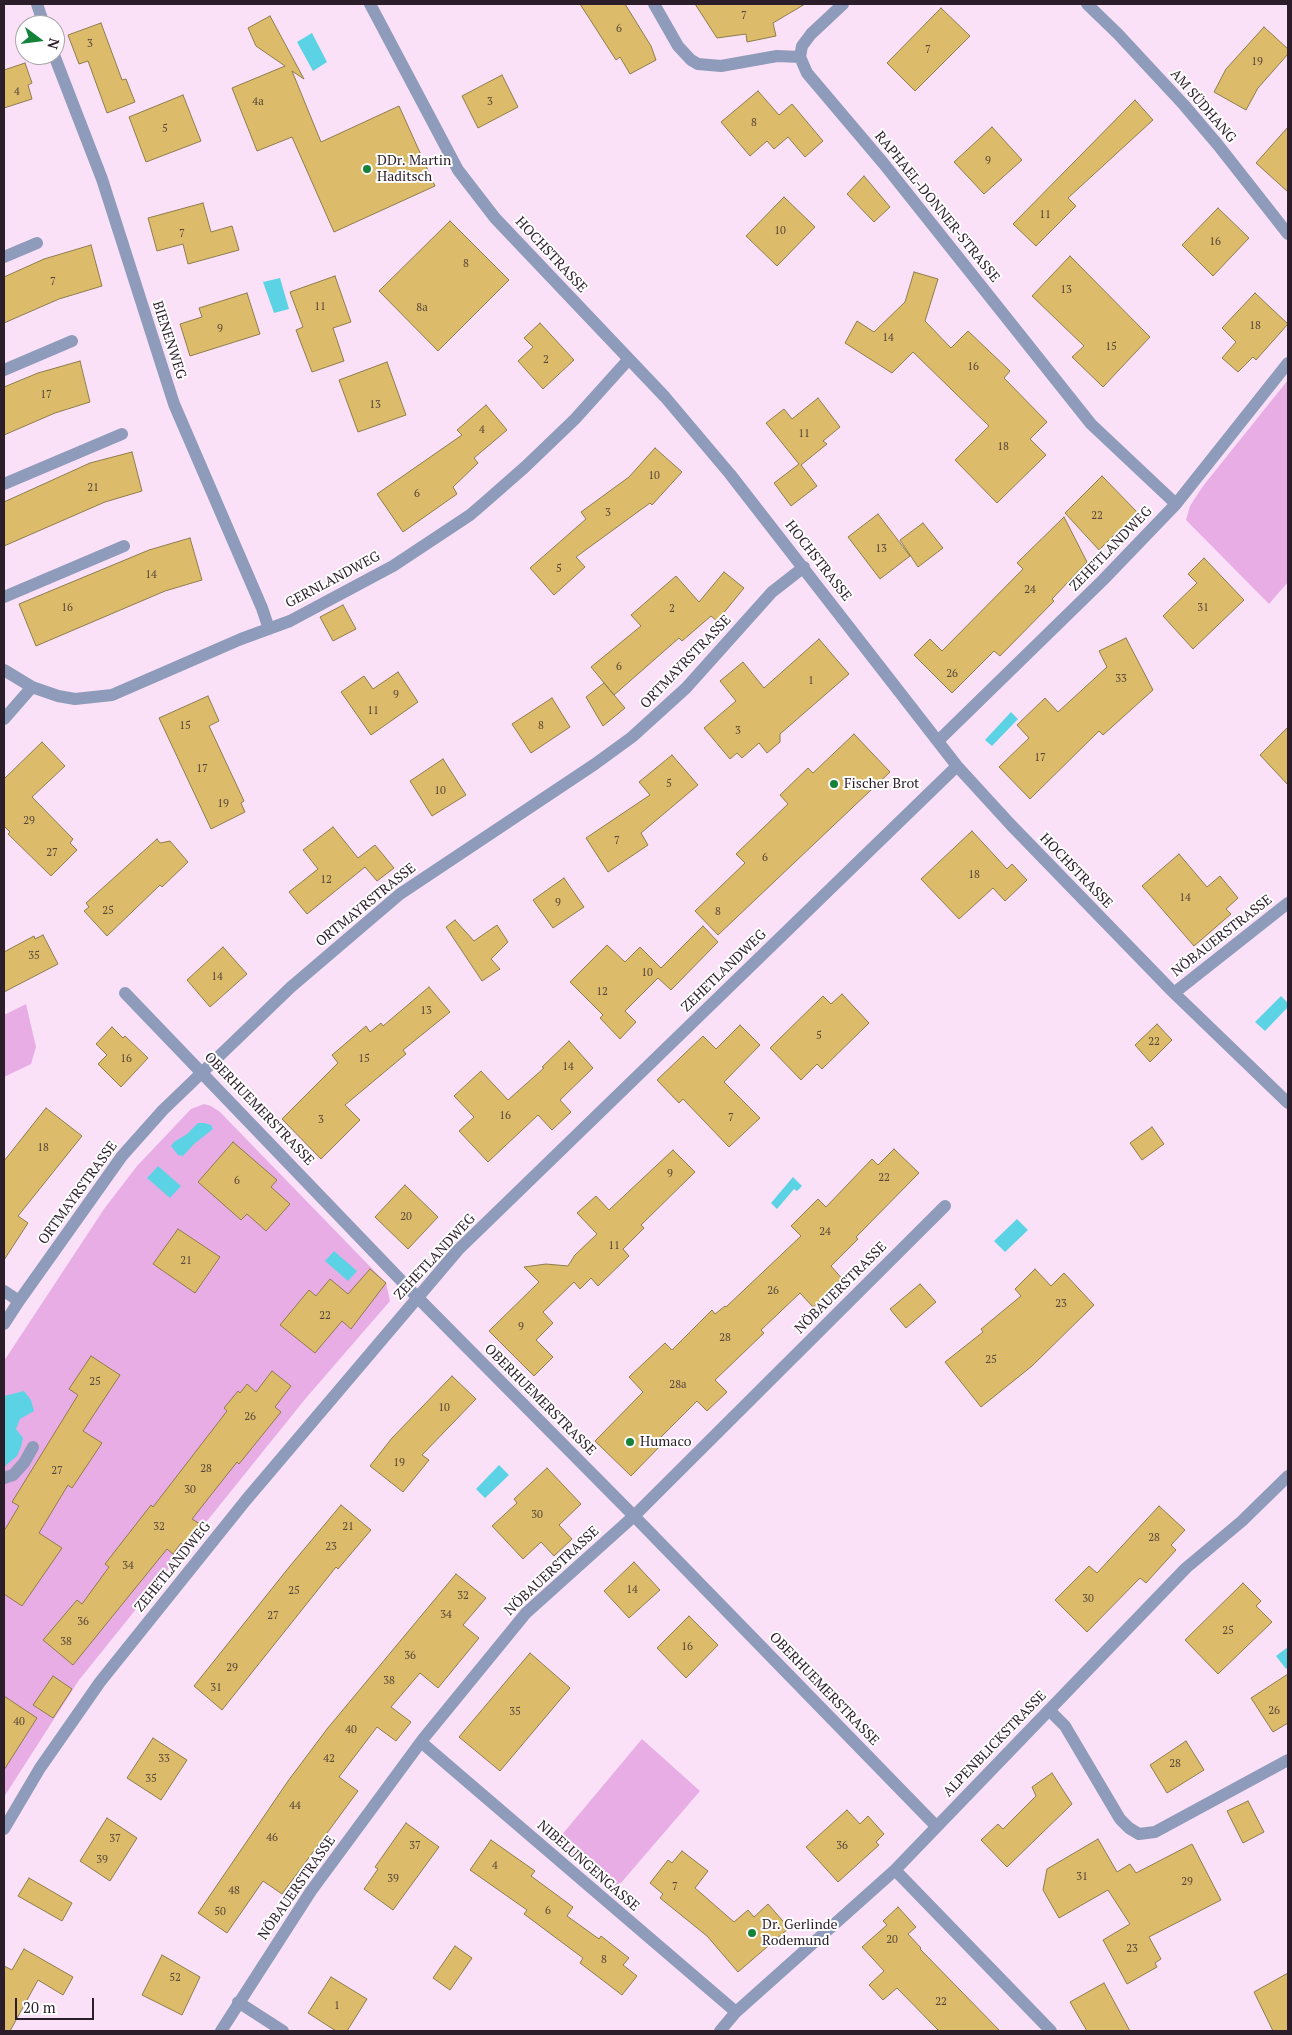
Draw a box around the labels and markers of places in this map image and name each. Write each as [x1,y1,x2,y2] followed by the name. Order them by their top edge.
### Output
[377,153,451,186] place label: DDr. Martin Haditsch
[361,163,373,175] marker: DDr. Martin Haditsch
[844,776,919,792] place label: Fischer Brot
[828,778,840,790] marker: Fischer Brot
[640,1434,691,1450] place label: Humaco
[624,1436,636,1448] marker: Humaco
[762,1917,838,1950] place label: Dr. Gerlinde Rodemund
[746,1927,758,1939] marker: Dr. Gerlinde Rodemund

